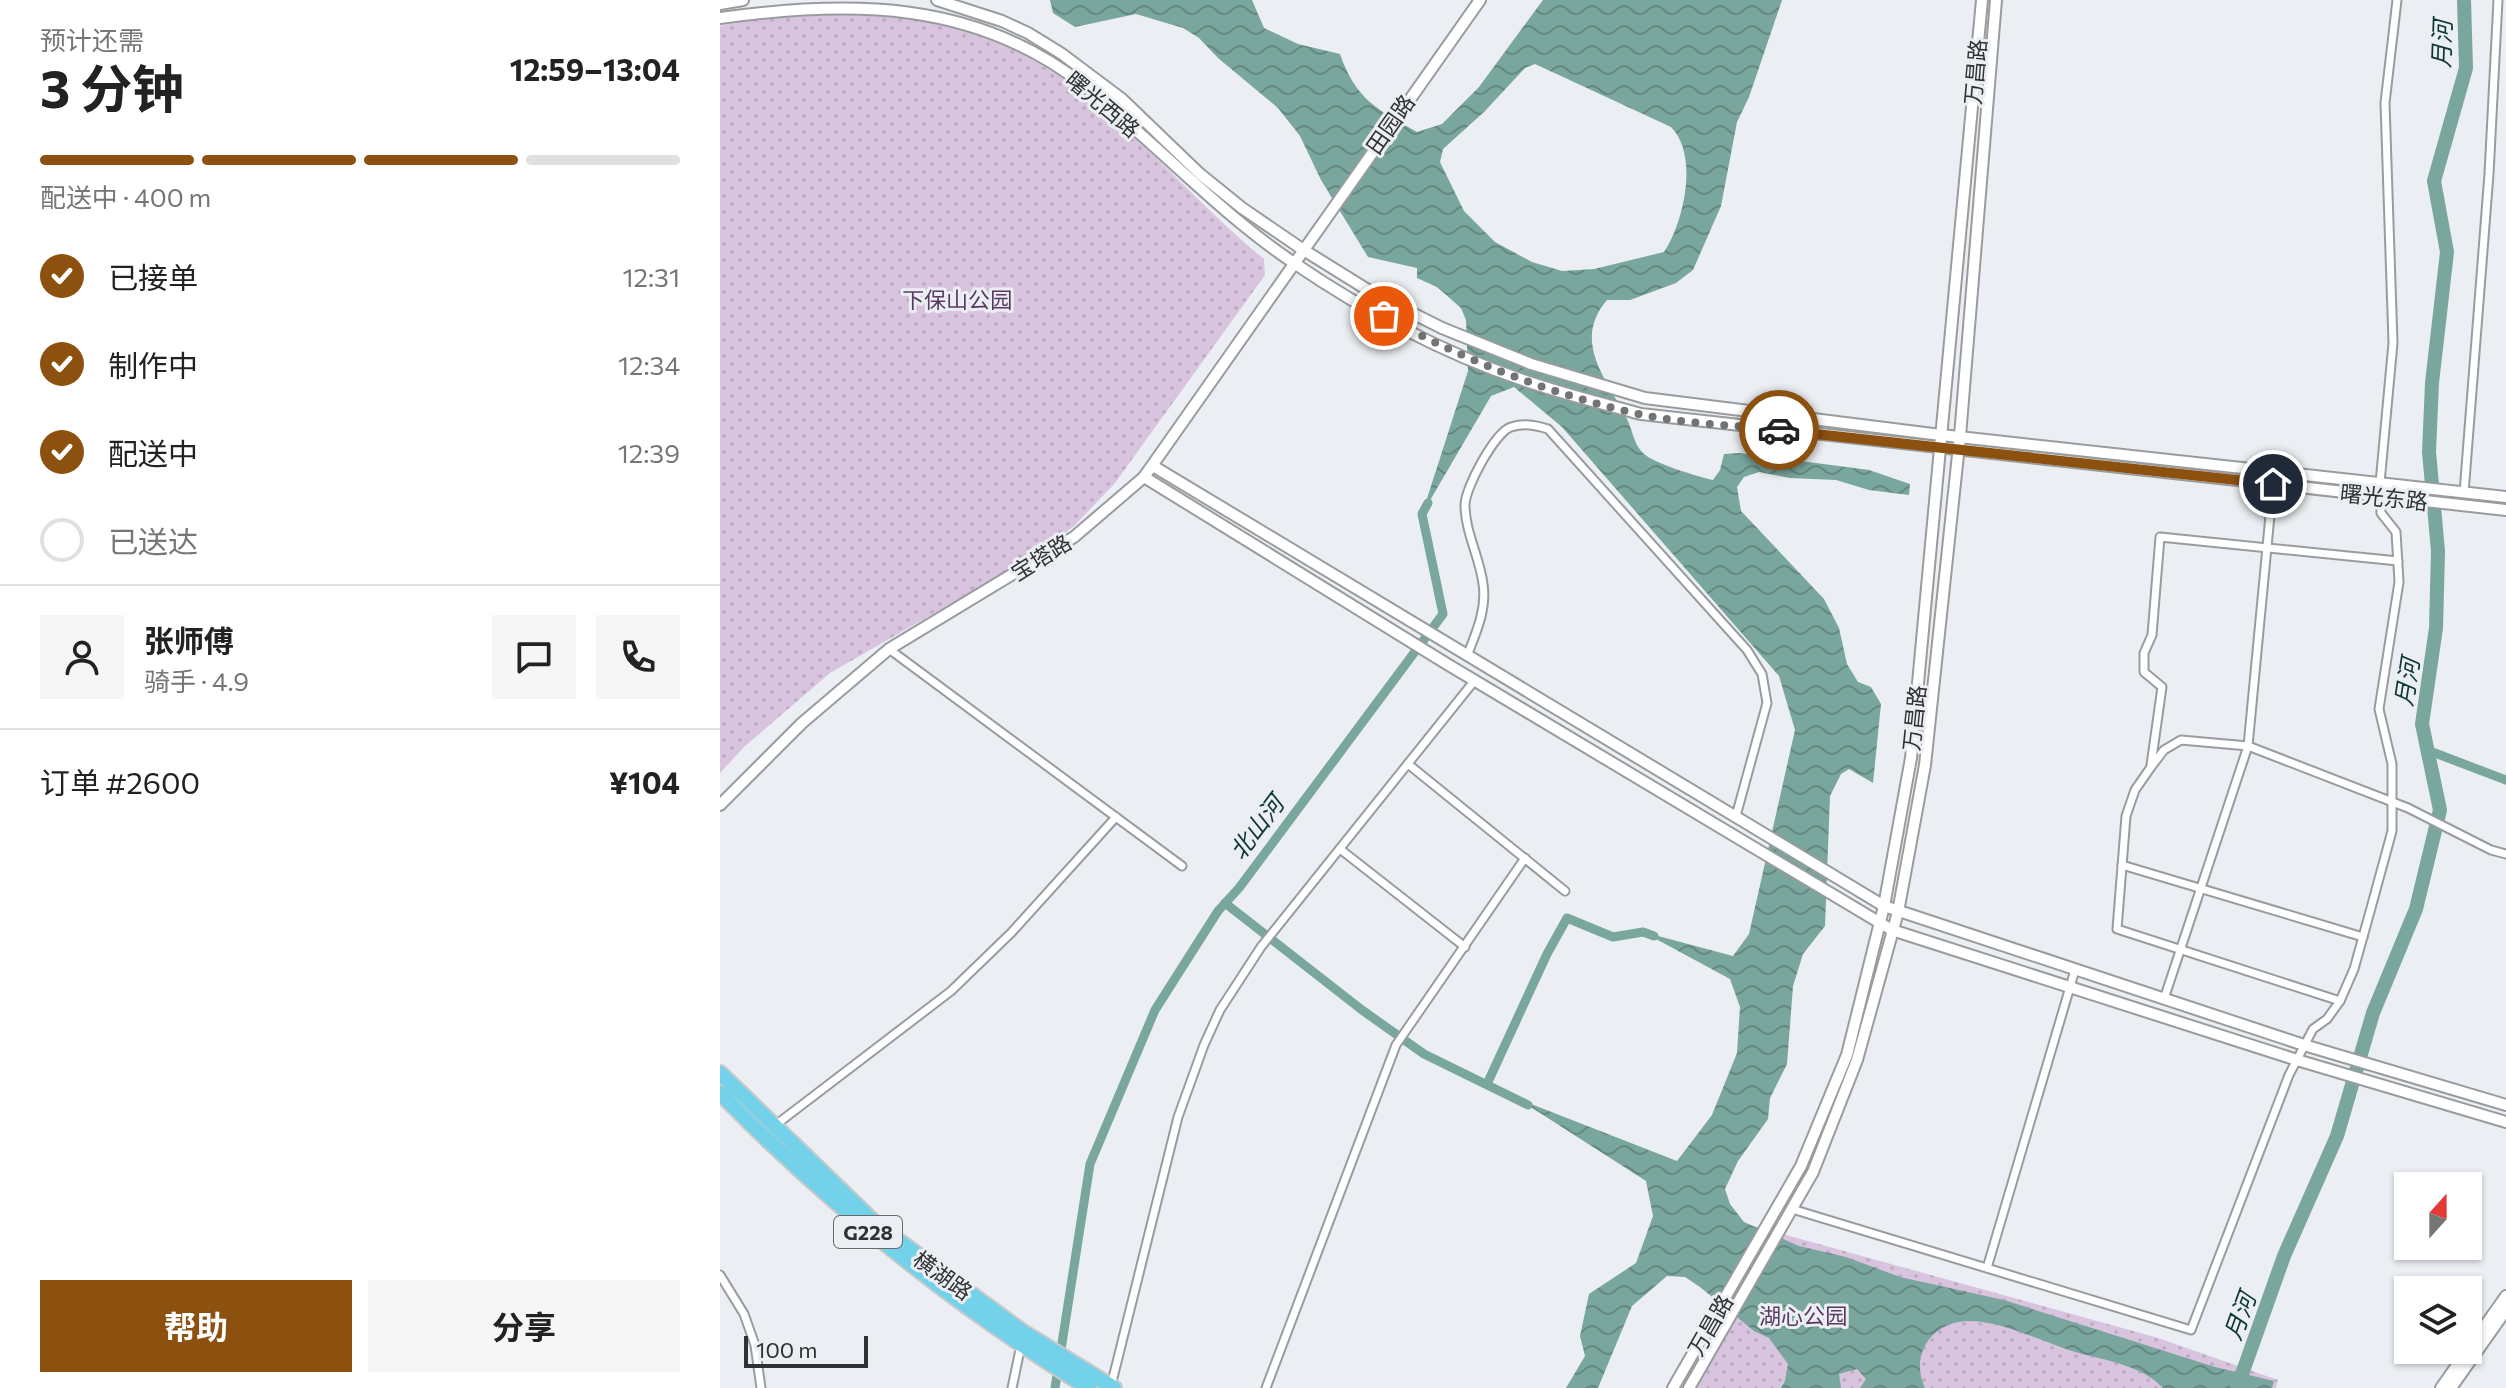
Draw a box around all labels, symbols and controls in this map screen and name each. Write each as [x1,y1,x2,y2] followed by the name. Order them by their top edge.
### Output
[2426,16,2456,68] water label: 月河
[40,24,144,55] text: 预计还需
[1959,38,1991,106] street label: 万昌路
[510,50,680,87] text: 12:59–13:04
[40,55,184,119] text: 3 分钟
[1061,65,1145,143] street label: 曙光西路
[1360,89,1420,159] street label: 田园路
[40,181,211,212] text: 配送中 · 400 m
[40,254,84,298] icon: check
[108,258,198,295] text: 已接单
[622,261,680,292] text: 12:31
[1350,282,1418,350] pin
[902,286,1012,313] park label: 下保山公园
[1362,294,1406,338] icon: bag
[40,342,84,386] icon: check
[108,346,198,383] text: 制作中
[618,349,680,380] text: 12:34
[1739,390,1819,470] courier
[1757,408,1801,452] icon: car
[40,430,84,474] icon: check
[108,434,198,471] text: 配送中
[618,437,680,468] text: 12:39
[2239,450,2307,518] pin
[2251,462,2295,506] icon: home
[2339,479,2429,515] street label: 曙光东路
[108,522,198,559] text: 已送达
[1006,528,1076,586] street label: 宝塔路
[40,615,124,699] button: person
[492,615,576,699] button: chat
[596,615,680,699] button: phone
[144,621,234,658] text: 张师傅
[2388,652,2425,708] water label: 月河
[144,665,249,696] text: 骑手 · 4.9
[1897,684,1931,752] street label: 万昌路
[40,763,200,800] text: 订单 #2600
[609,763,680,800] text: ¥104
[1223,786,1292,864] water label: 北山河
[2394,1172,2482,1260] north arrow
[2394,1172,2482,1364] map controls
[834,1216,902,1248] road number: G228
[908,1245,978,1305] street label: 横湖路
[2394,1276,2482,1364] button: layers
[40,1280,352,1372] button: 帮助
[368,1280,680,1372] button: 分享
[2217,1285,2262,1344] water label: 月河
[1682,1290,1738,1360] street label: 万昌路
[1759,1302,1847,1329] park label: 湖心公园
[744,1332,868,1368] scale bar
[756,1336,818,1363] text: 100 m

